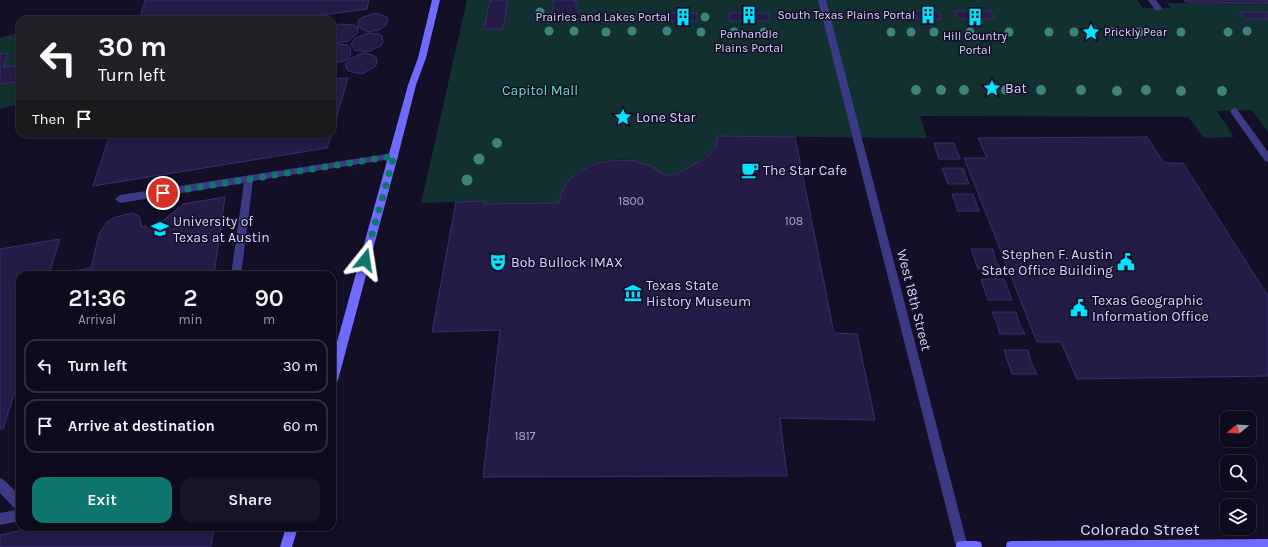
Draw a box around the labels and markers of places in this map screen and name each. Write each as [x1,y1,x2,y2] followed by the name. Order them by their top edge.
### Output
[739,5,759,25] building icon: Panhandle Plains Portal
[918,5,938,25] building icon: South Texas Plains Portal
[673,7,693,27] building icon: Prairies and Lakes Portal
[965,7,985,27] building icon: Hill Country Portal
[778,8,915,22] place label: South Texas Plains Portal
[535,10,670,24] place label: Prairies and Lakes Portal
[1081,22,1101,42] place icon: Prickly Pear
[1104,25,1168,39] place label: Prickly Pear
[715,27,783,55] place label: Panhandle Plains Portal
[943,29,1007,57] place label: Hill Country Portal
[982,78,1002,98] place icon: Bat
[1005,80,1027,97] place label: Bat
[613,107,633,127] place icon: Lone Star
[636,109,697,126] place label: Lone Star
[740,160,760,180] cafe icon: The Star Cafe
[763,162,847,179] place label: The Star Cafe
[146,176,180,210] pin
[173,213,270,246] place label: University of Texas at Austin
[150,219,170,239] school or university icon: University of Texas at Austin
[981,246,1113,279] place label: Stephen F. Austin State Office Building
[488,252,508,272] theatre icon: Bob Bullock IMAX
[1116,252,1136,272] public building icon: Stephen F. Austin State Office Building
[511,254,623,271] place label: Bob Bullock IMAX
[646,277,751,310] place label: Texas State History Museum
[623,283,643,303] museum icon: Texas State History Museum
[1092,292,1209,325] place label: Texas Geographic Information Office
[1069,298,1089,318] public building icon: Texas Geographic Information Office

